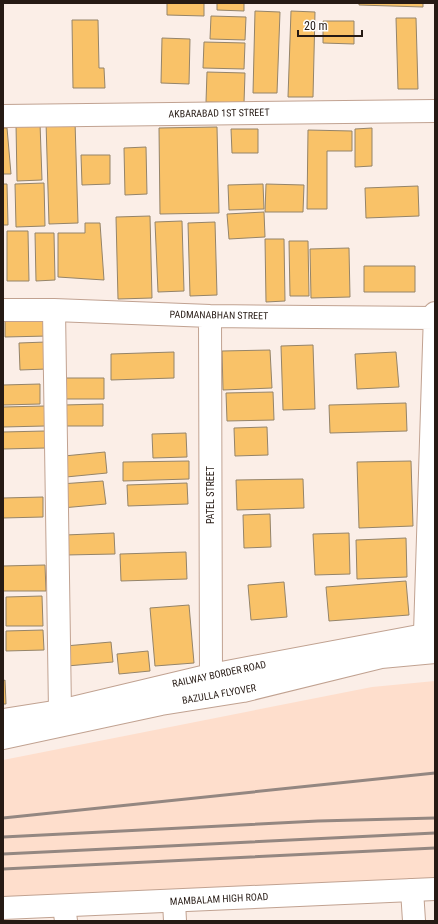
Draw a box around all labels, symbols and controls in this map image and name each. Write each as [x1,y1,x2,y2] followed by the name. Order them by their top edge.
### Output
[298,12,362,38] scale bar
[304,19,328,33] text: 20 m
[168,107,270,119] street label: AKBARABAD 1ST STREET
[170,309,268,321] street label: PADMANABHAN STREET
[205,466,216,524] street label: PATEL STREET
[171,659,267,689] street label: RAILWAY BORDER ROAD
[181,682,258,706] street label: BAZULLA FLYOVER
[170,891,269,907] street label: MAMBALAM HIGH ROAD

